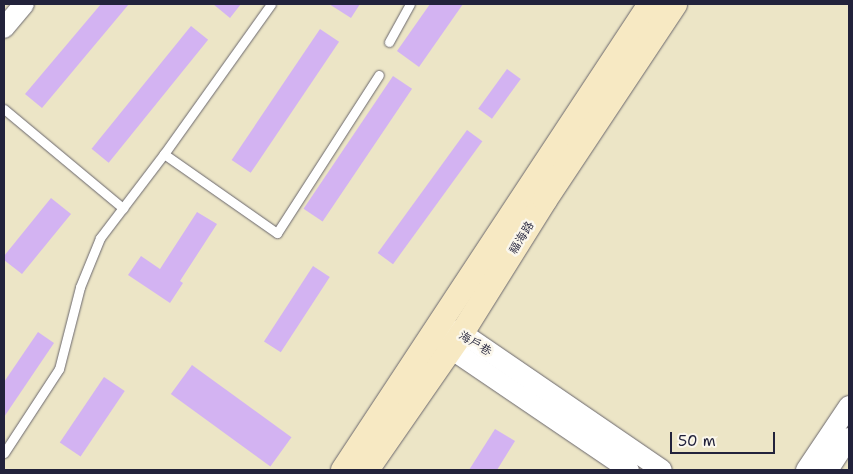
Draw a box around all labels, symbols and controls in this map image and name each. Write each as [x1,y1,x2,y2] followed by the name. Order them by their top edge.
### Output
[506,219,538,257] street label: 福海路
[456,329,494,359] street label: 海户巷
[673,422,778,454] scale bar
[678,431,716,451] text: 50 m

